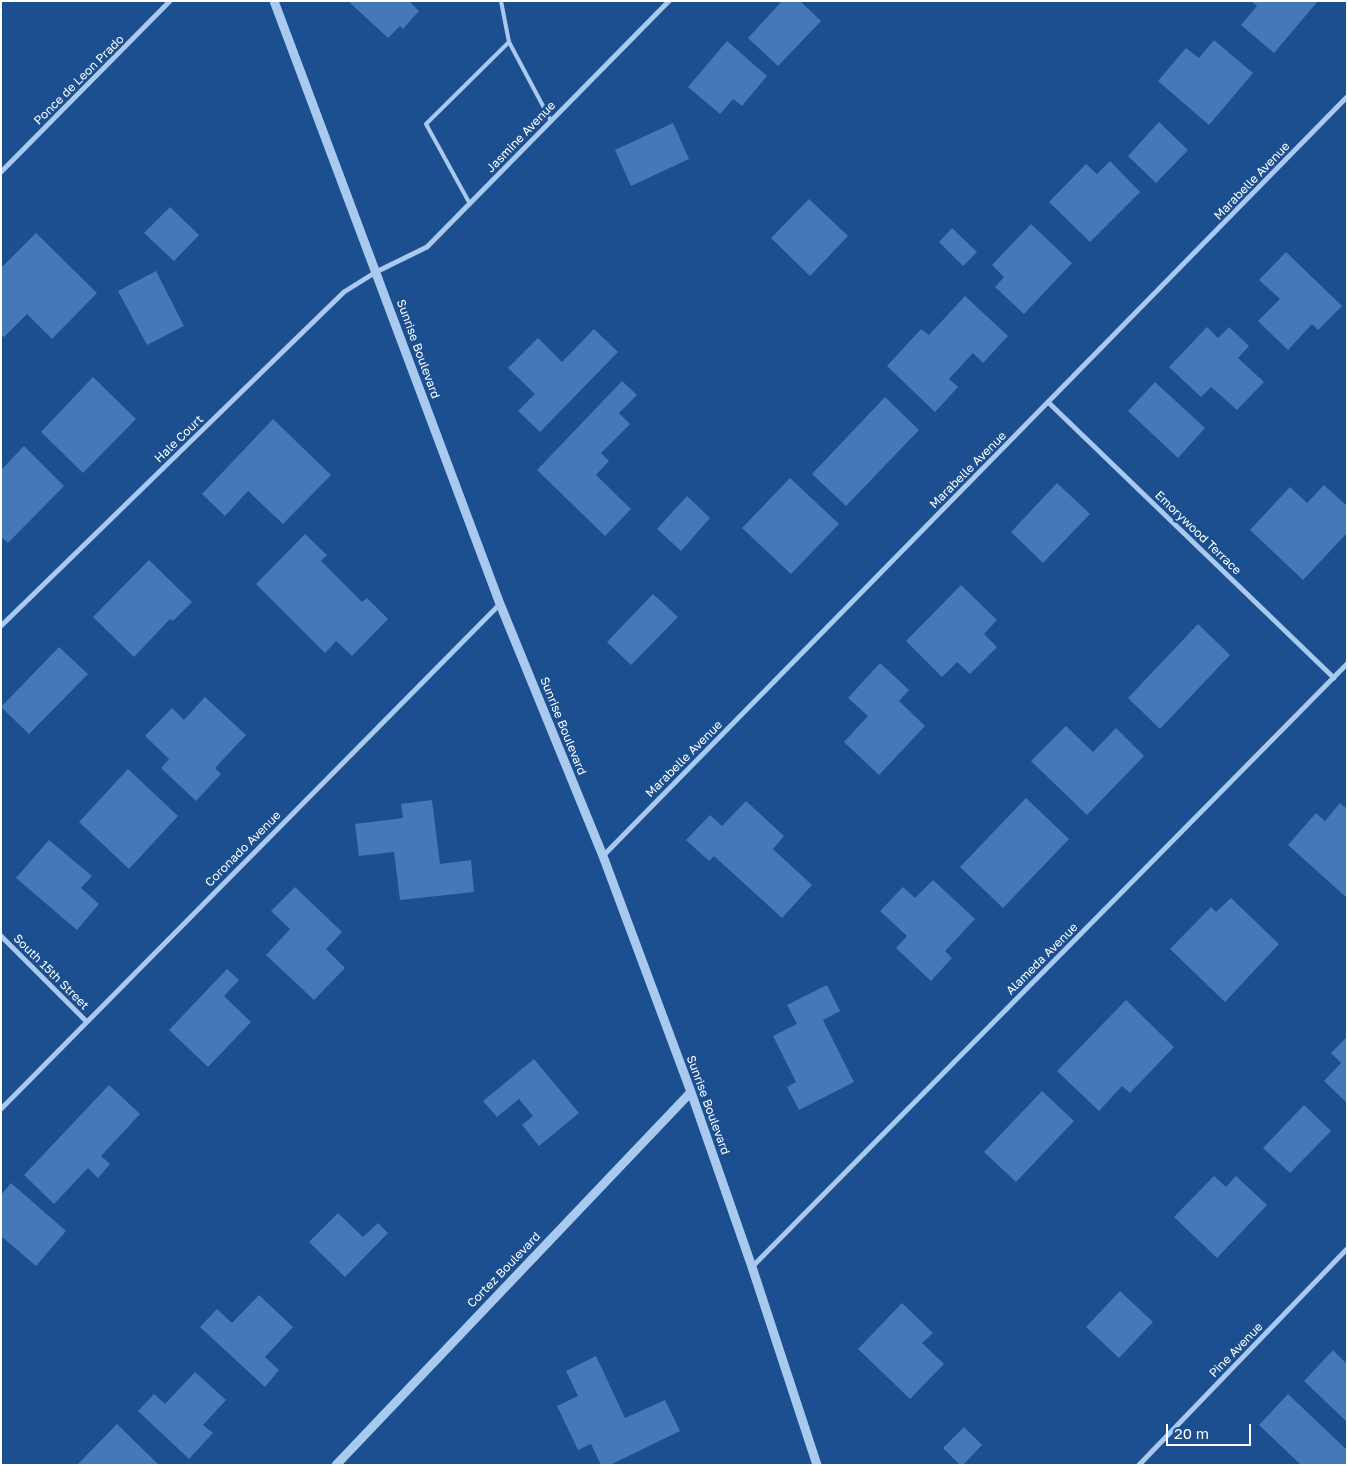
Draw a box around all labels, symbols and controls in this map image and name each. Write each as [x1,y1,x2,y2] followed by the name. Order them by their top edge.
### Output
[31,32,127,128] street label: Ponce de Leon Prado
[483,98,559,176] street label: Jasmine Avenue
[1211,139,1293,223] street label: Marabelle Avenue
[393,297,443,401] street label: Sunrise Boulevard
[152,412,206,466] street label: Hale Court
[927,429,1009,511] street label: Marabelle Avenue
[1152,488,1244,578] street label: Emorywood Terrace
[537,675,589,777] street label: Sunrise Boulevard
[643,718,725,800] street label: Marabelle Avenue
[202,808,284,890] street label: Coronado Avenue
[1003,920,1081,998] street label: Alameda Avenue
[10,931,92,1013] street label: South 15th Street
[683,1053,733,1157] street label: Sunrise Boulevard
[464,1229,544,1311] street label: Cortez Boulevard
[1206,1320,1266,1380] street label: Pine Avenue
[1168,1414,1253,1446] scale bar
[1174,1424,1209,1442] text: 20 m

